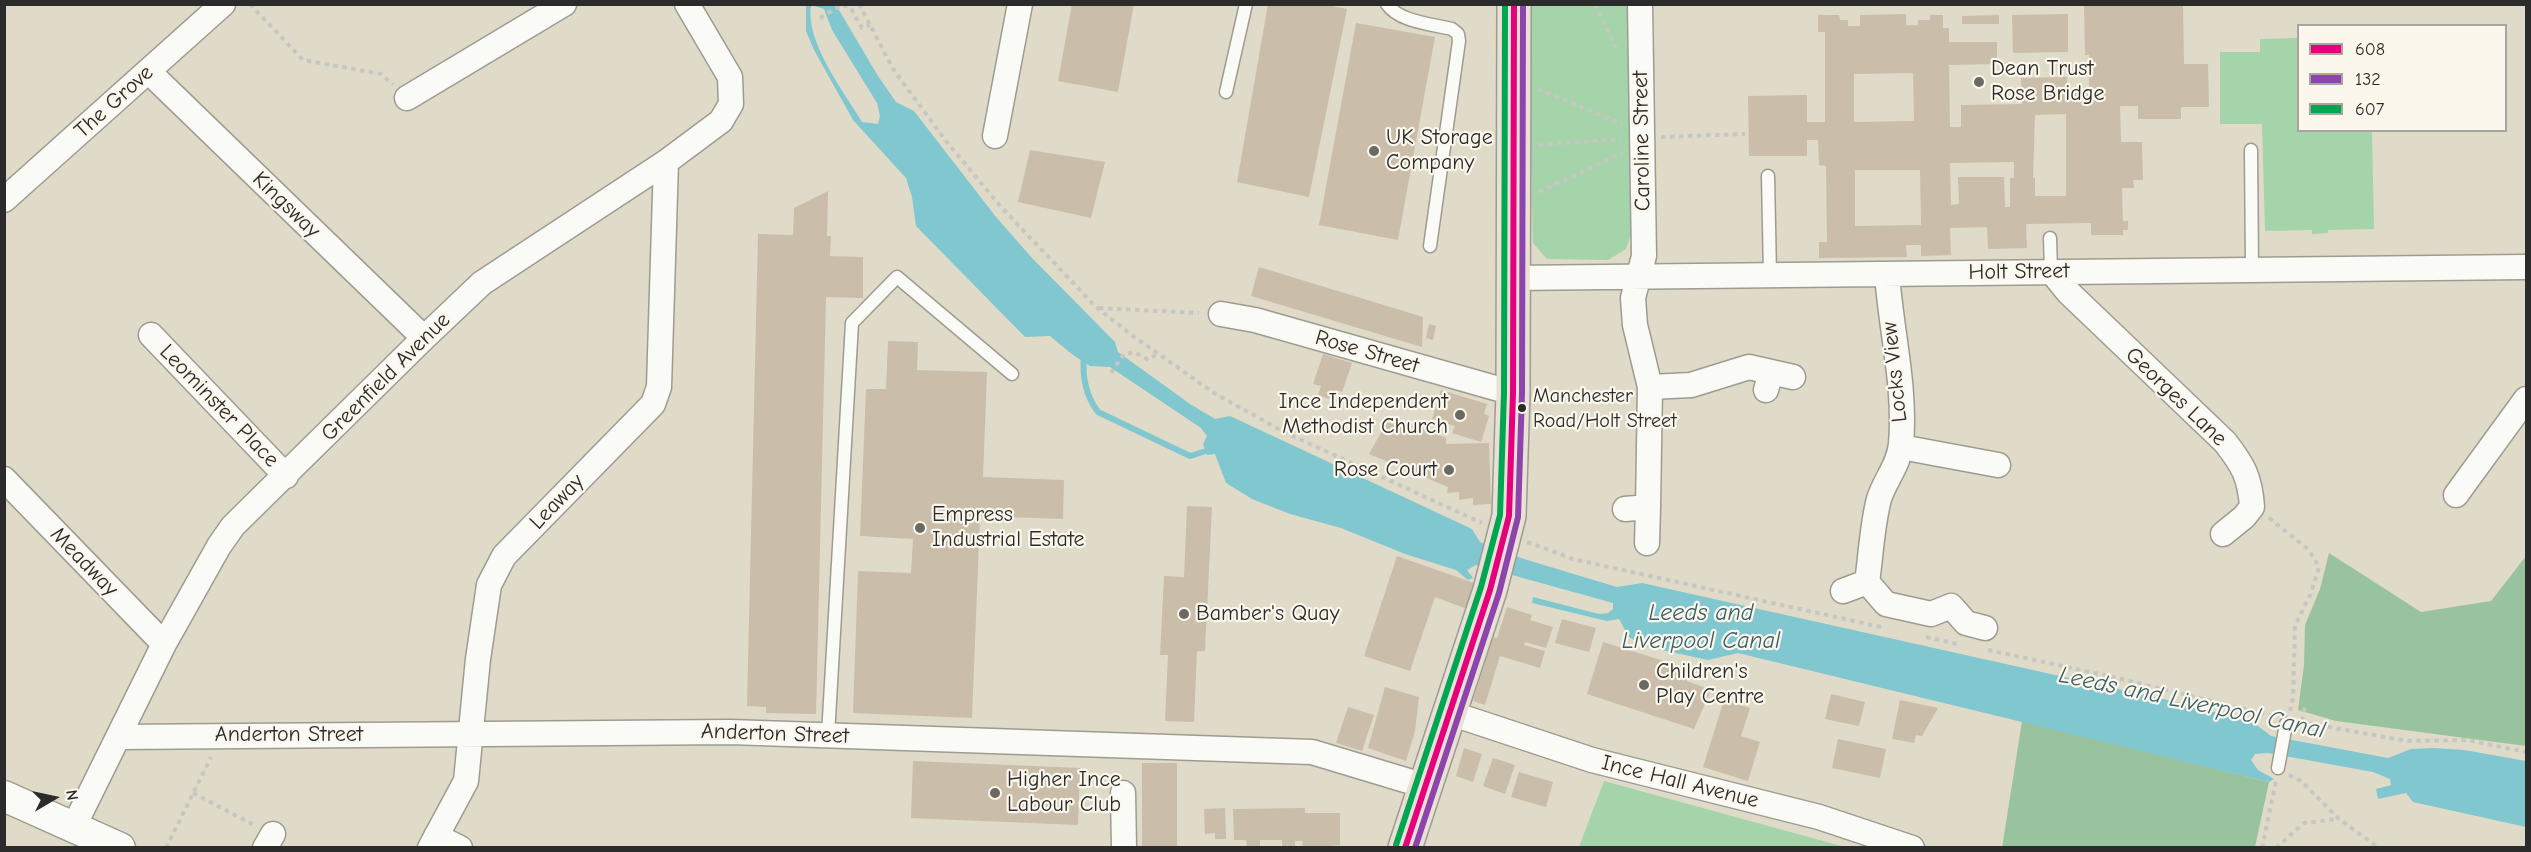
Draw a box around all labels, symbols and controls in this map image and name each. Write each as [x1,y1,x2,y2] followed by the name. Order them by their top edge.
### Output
[2297,24,2507,132] legend
[2355,39,2385,60] text: 608
[1991,56,2104,107] place label: Dean Trust Rose Bridge
[69,60,159,144] street label: The Grove
[2355,69,2381,90] text: 132
[1628,71,1656,211] street label: Caroline Street
[1972,75,1986,89] marker: Dean Trust Rose Bridge
[2355,99,2384,120] text: 607
[1386,125,1493,176] place label: UK Storage Company
[1367,144,1381,158] marker: UK Storage Company
[247,166,325,244] street label: Kingsway
[1968,258,2070,286] street label: Holt Street
[316,307,456,447] street label: Greenfield Avenue
[1877,320,1913,424] street label: Locks View
[1312,325,1422,379] street label: Rose Street
[154,339,284,473] street label: Leominster Place
[2120,342,2232,452] street label: Georges Lane
[1533,384,1677,431] place label: Manchester Road/Holt Street
[1279,389,1448,440] place label: Ince Independent Methodist Church
[1516,402,1528,414] marker: Manchester Road/Holt Street
[1453,408,1467,422] marker: Ince Independent Methodist Church
[1334,457,1437,483] place label: Rose Court
[1442,463,1456,477] marker: Rose Court
[524,469,590,535] street label: Leaway
[932,502,1084,554] place label: Empress Industrial Estate
[913,521,927,535] marker: Empress Industrial Estate
[44,522,124,602] street label: Meadway
[1622,599,1780,655] water label: Leeds and Liverpool Canal
[1196,601,1340,627] place label: Bamber's Quay
[1177,607,1191,621] marker: Bamber's Quay
[1656,659,1764,710] place label: Children's Play Centre
[2056,661,2328,745] water label: Leeds and Liverpool Canal
[1637,678,1651,692] marker: Children's Play Centre
[700,718,850,750] street label: Anderton Street
[215,722,363,748] street label: Anderton Street
[1599,750,1761,814] street label: Ince Hall Avenue
[1007,767,1121,818] place label: Higher Ince Labour Club
[24,768,84,828] north arrow
[988,786,1002,800] marker: Higher Ince Labour Club
[62,789,81,802] text: N

